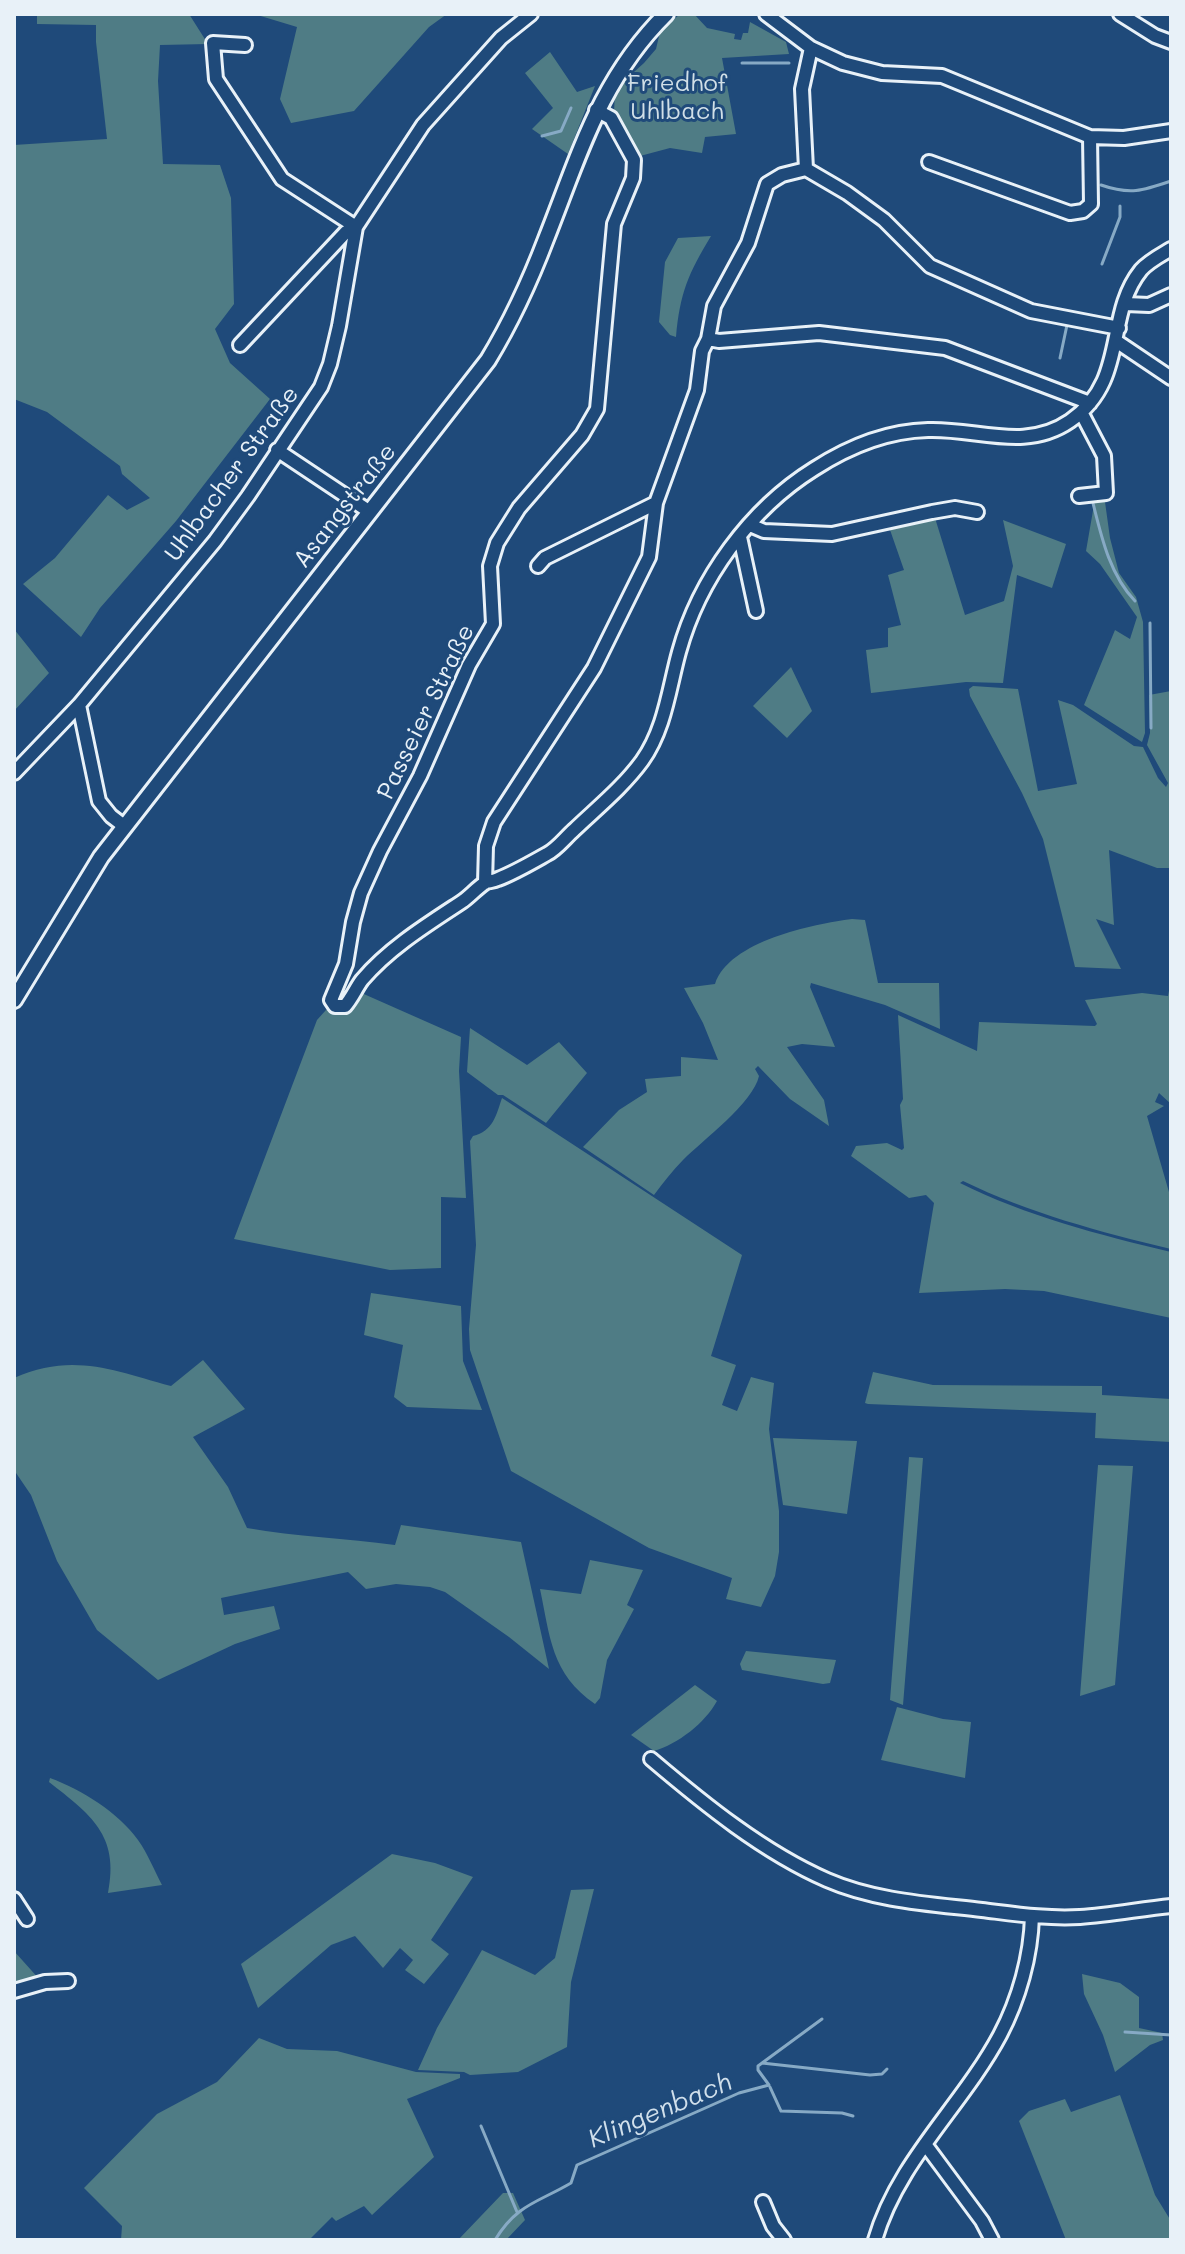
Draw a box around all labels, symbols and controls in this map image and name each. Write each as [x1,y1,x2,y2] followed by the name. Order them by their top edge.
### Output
[627,70,727,126] park label: Friedhof Uhlbach
[159,381,305,567] street label: Uhlbacher Straße
[288,438,402,574] street label: Asangstraße
[371,620,481,804] street label: Passeier Straße
[584,2067,736,2155] water label: Klingenbach

